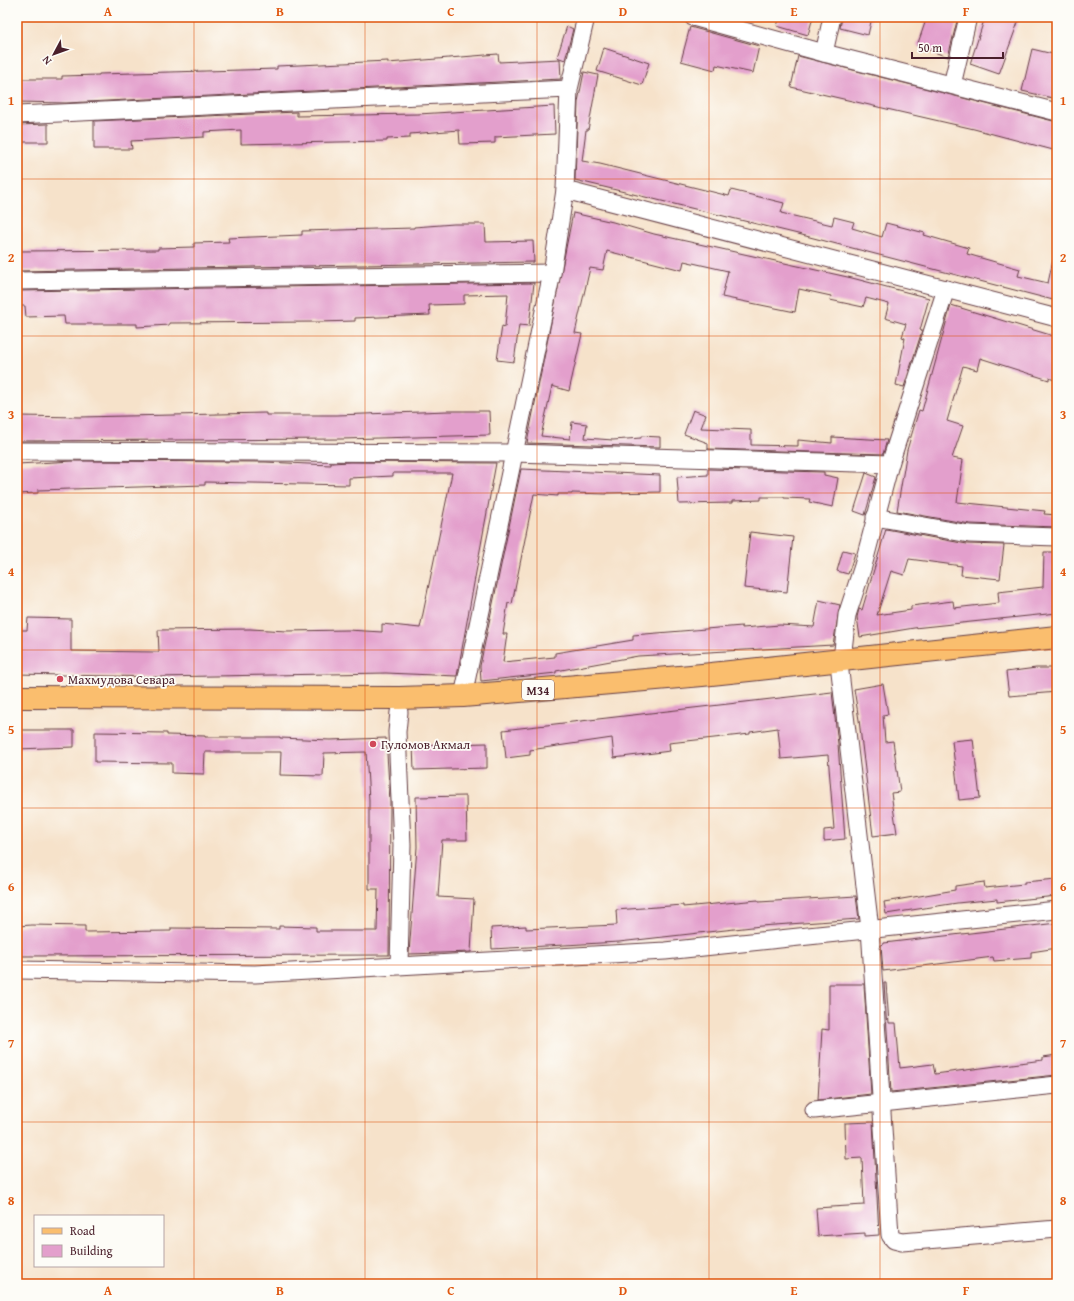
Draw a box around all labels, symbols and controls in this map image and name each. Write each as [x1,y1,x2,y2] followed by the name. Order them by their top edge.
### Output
[104,2,113,21] text: A
[276,2,284,21] text: B
[447,2,455,21] text: C
[619,2,627,21] text: D
[791,2,798,21] text: E
[963,2,970,21] text: F
[34,34,74,74] north arrow
[912,34,1003,60] scale bar
[918,39,942,56] text: 50 m
[38,52,55,69] text: N
[8,91,14,110] text: 1
[1060,91,1066,110] text: 1
[8,248,15,267] text: 2
[1060,248,1067,267] text: 2
[8,405,14,424] text: 3
[1060,405,1066,424] text: 3
[8,562,15,581] text: 4
[1060,562,1067,581] text: 4
[68,670,176,689] place label: Махмудова Севара
[55,674,65,684] marker: Махмудова Севара
[522,680,554,700] road number: M34
[8,720,15,739] text: 5
[1060,720,1067,739] text: 5
[381,735,470,754] place label: Гуломов Акмал
[368,739,378,749] marker: Гуломов Акмал
[8,877,15,896] text: 6
[1060,877,1067,896] text: 6
[8,1034,15,1053] text: 7
[1060,1034,1067,1053] text: 7
[8,1191,15,1210] text: 8
[1060,1191,1067,1210] text: 8
[34,1215,164,1267] legend
[70,1222,96,1239] text: Road
[70,1242,113,1259] text: Building
[104,1281,113,1300] text: A
[276,1281,284,1300] text: B
[447,1281,455,1300] text: C
[619,1281,627,1300] text: D
[791,1281,798,1300] text: E
[963,1281,970,1300] text: F

